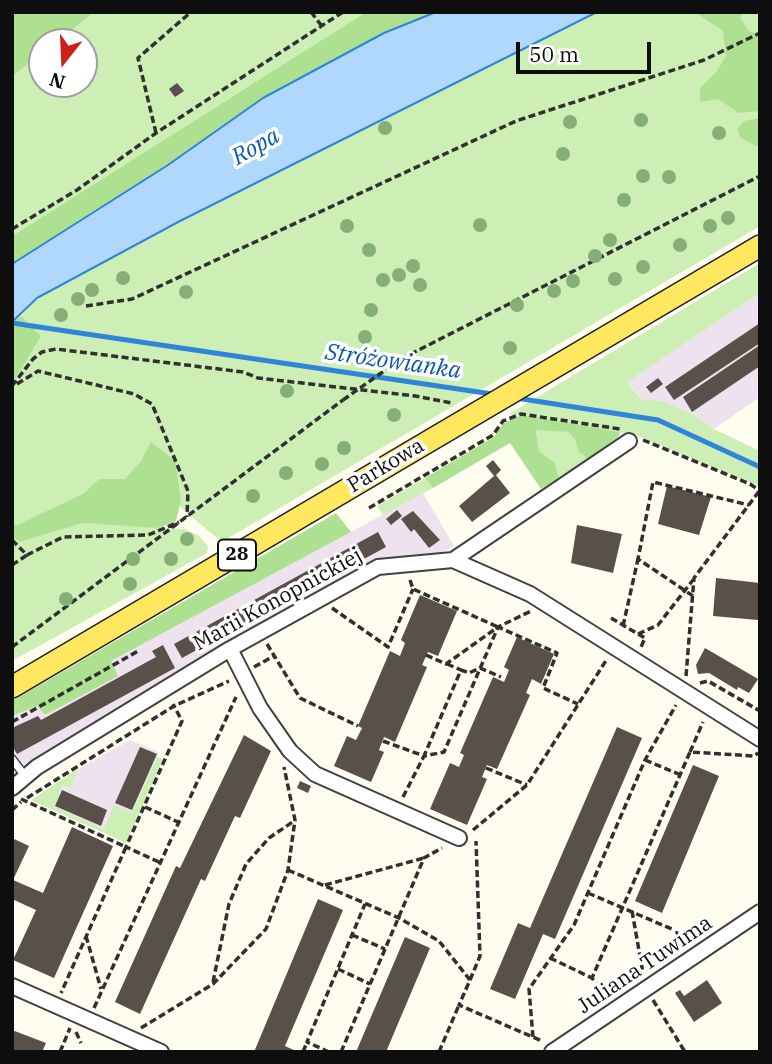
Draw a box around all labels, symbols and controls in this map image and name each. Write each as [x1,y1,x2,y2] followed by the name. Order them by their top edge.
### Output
[28,28,98,98] north arrow
[520,28,655,72] scale bar
[529,40,579,68] text: 50 m
[46,67,68,95] text: N
[227,123,285,171] water label: Ropa
[323,339,463,385] water label: Stróżowianka
[343,433,429,499] street label: Parkowa
[218,540,256,570] road number: 28
[189,543,367,657] street label: Marii Konopnickiej
[573,911,717,1019] street label: Juliana Tuwima

